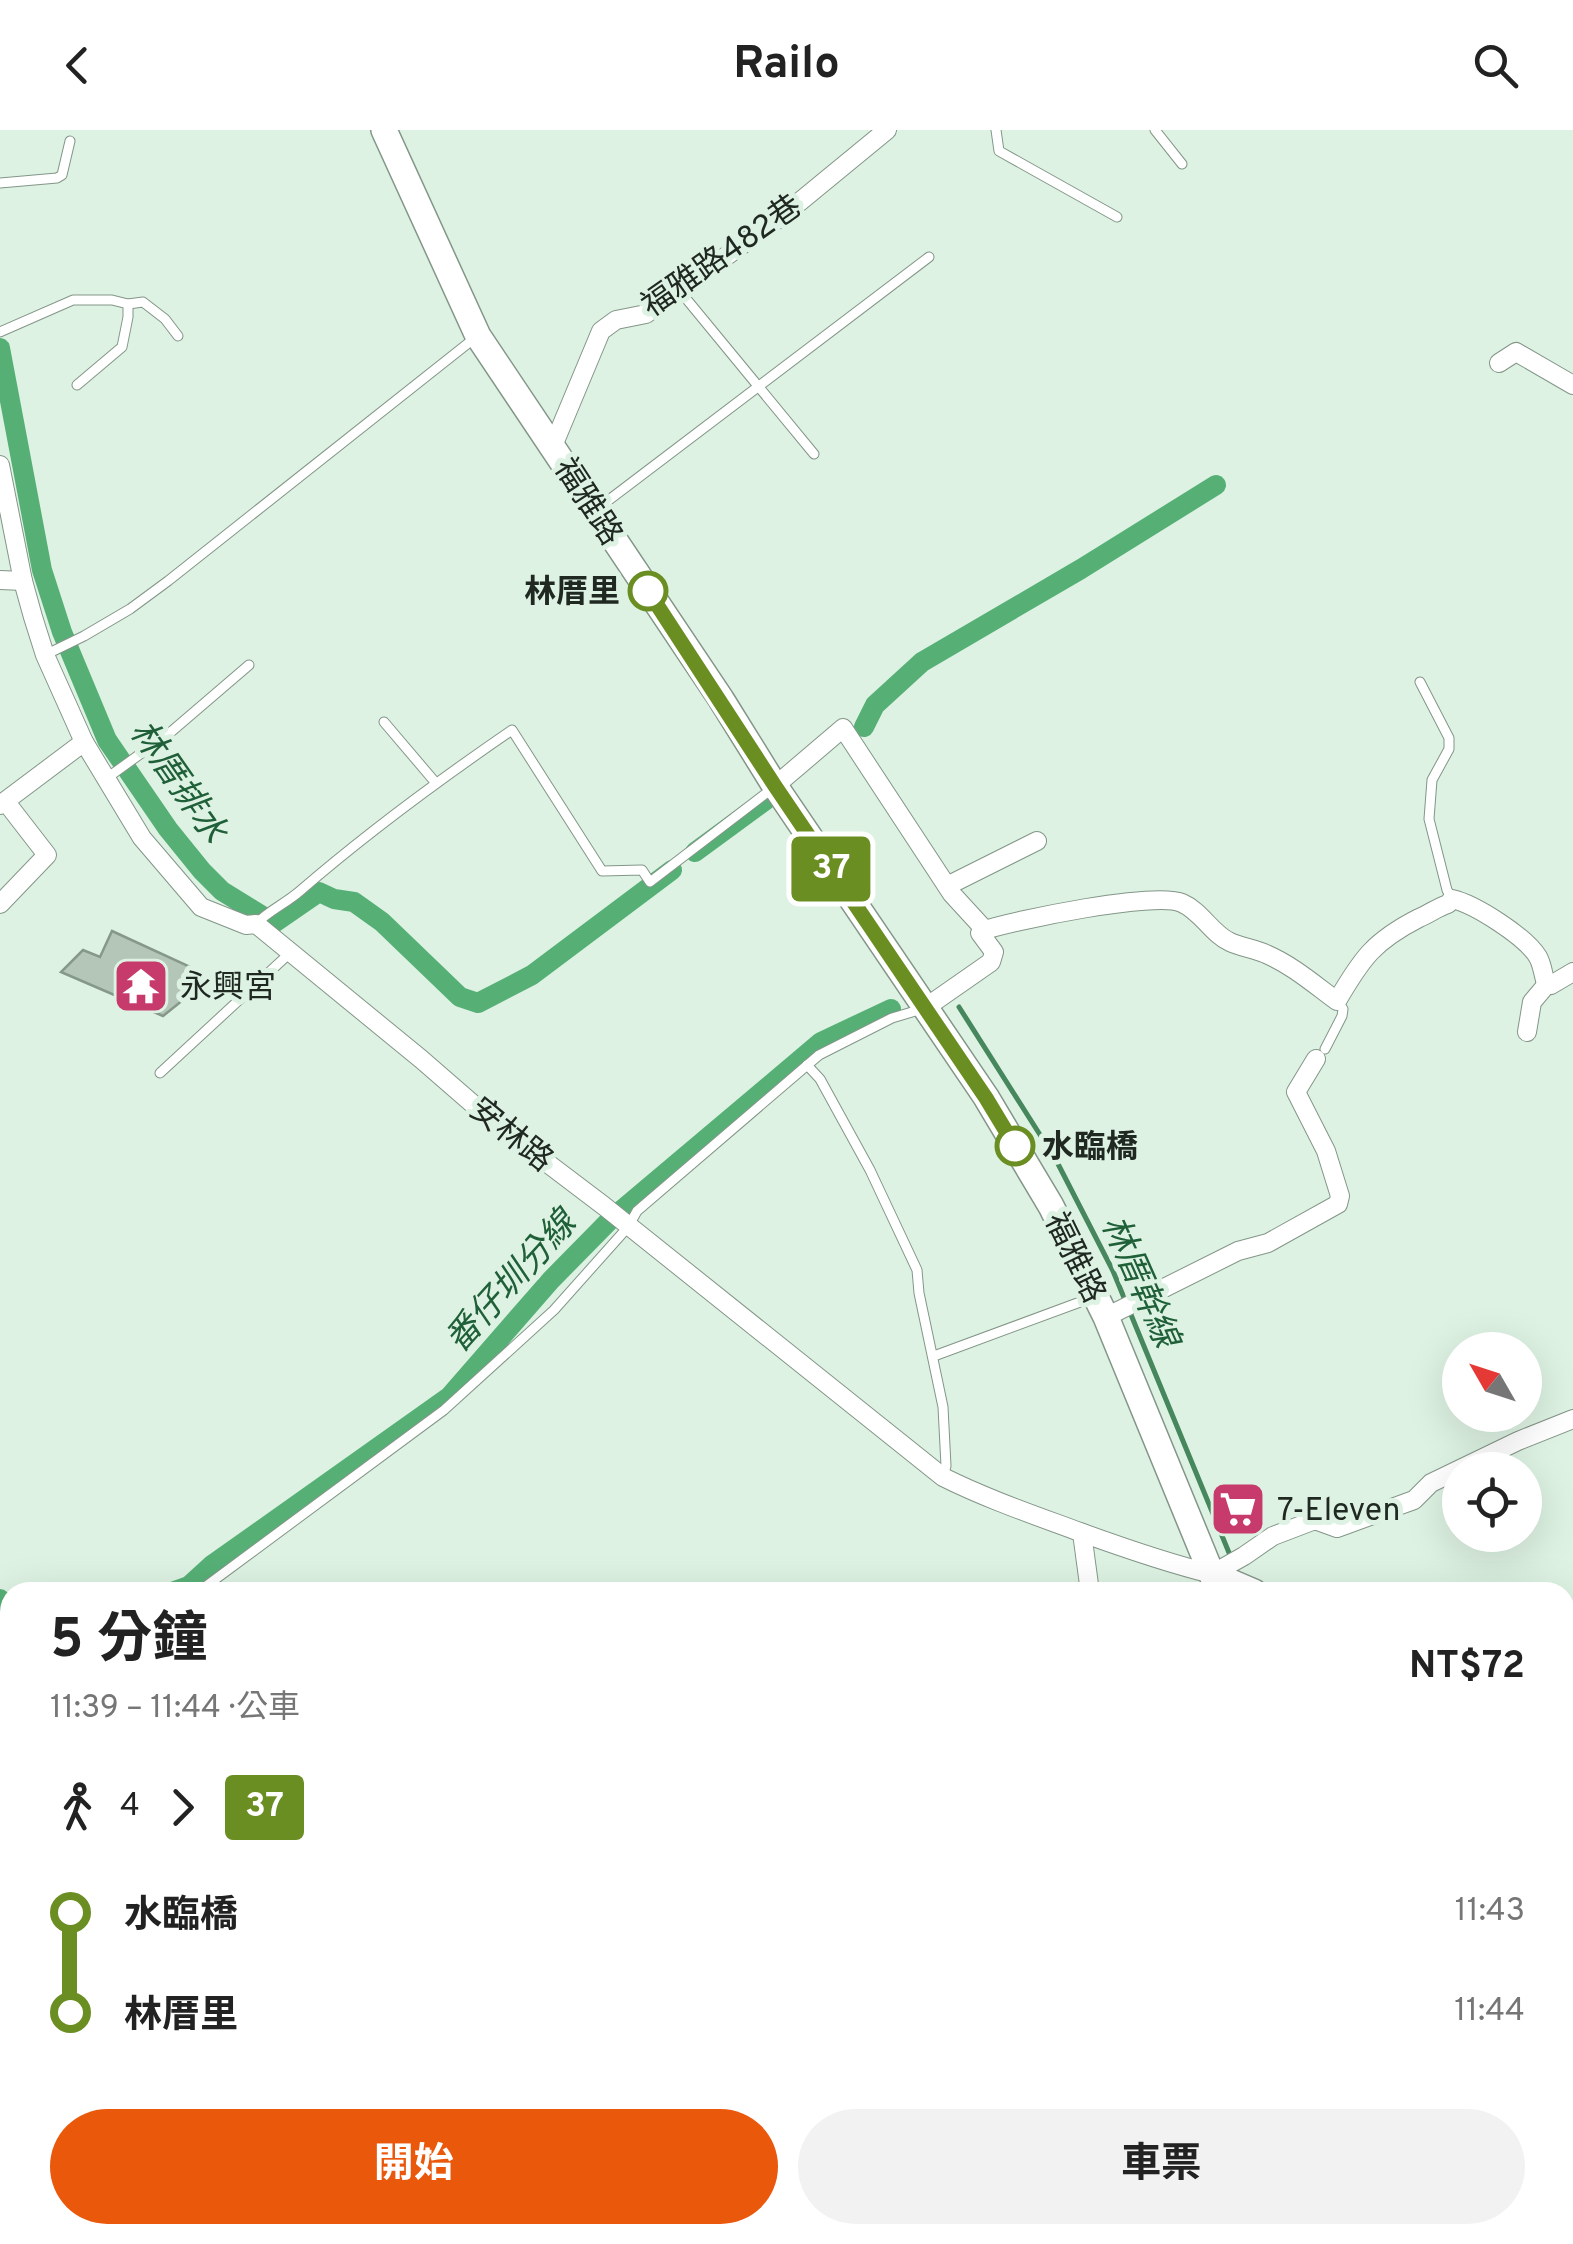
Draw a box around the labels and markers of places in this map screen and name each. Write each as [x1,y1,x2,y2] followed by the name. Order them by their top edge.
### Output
[629,572,667,610] marker: 林厝里
[524,574,620,614] place label: 林厝里
[111,956,171,1016] temple icon: 永興宮
[180,969,276,1009] place label: 永興宮
[996,1127,1034,1165] marker: 水臨橋
[1042,1129,1138,1169] place label: 水臨橋
[1208,1479,1268,1539] supermarket icon: 7-Eleven
[1277,1492,1400,1532] place label: 7-Eleven

